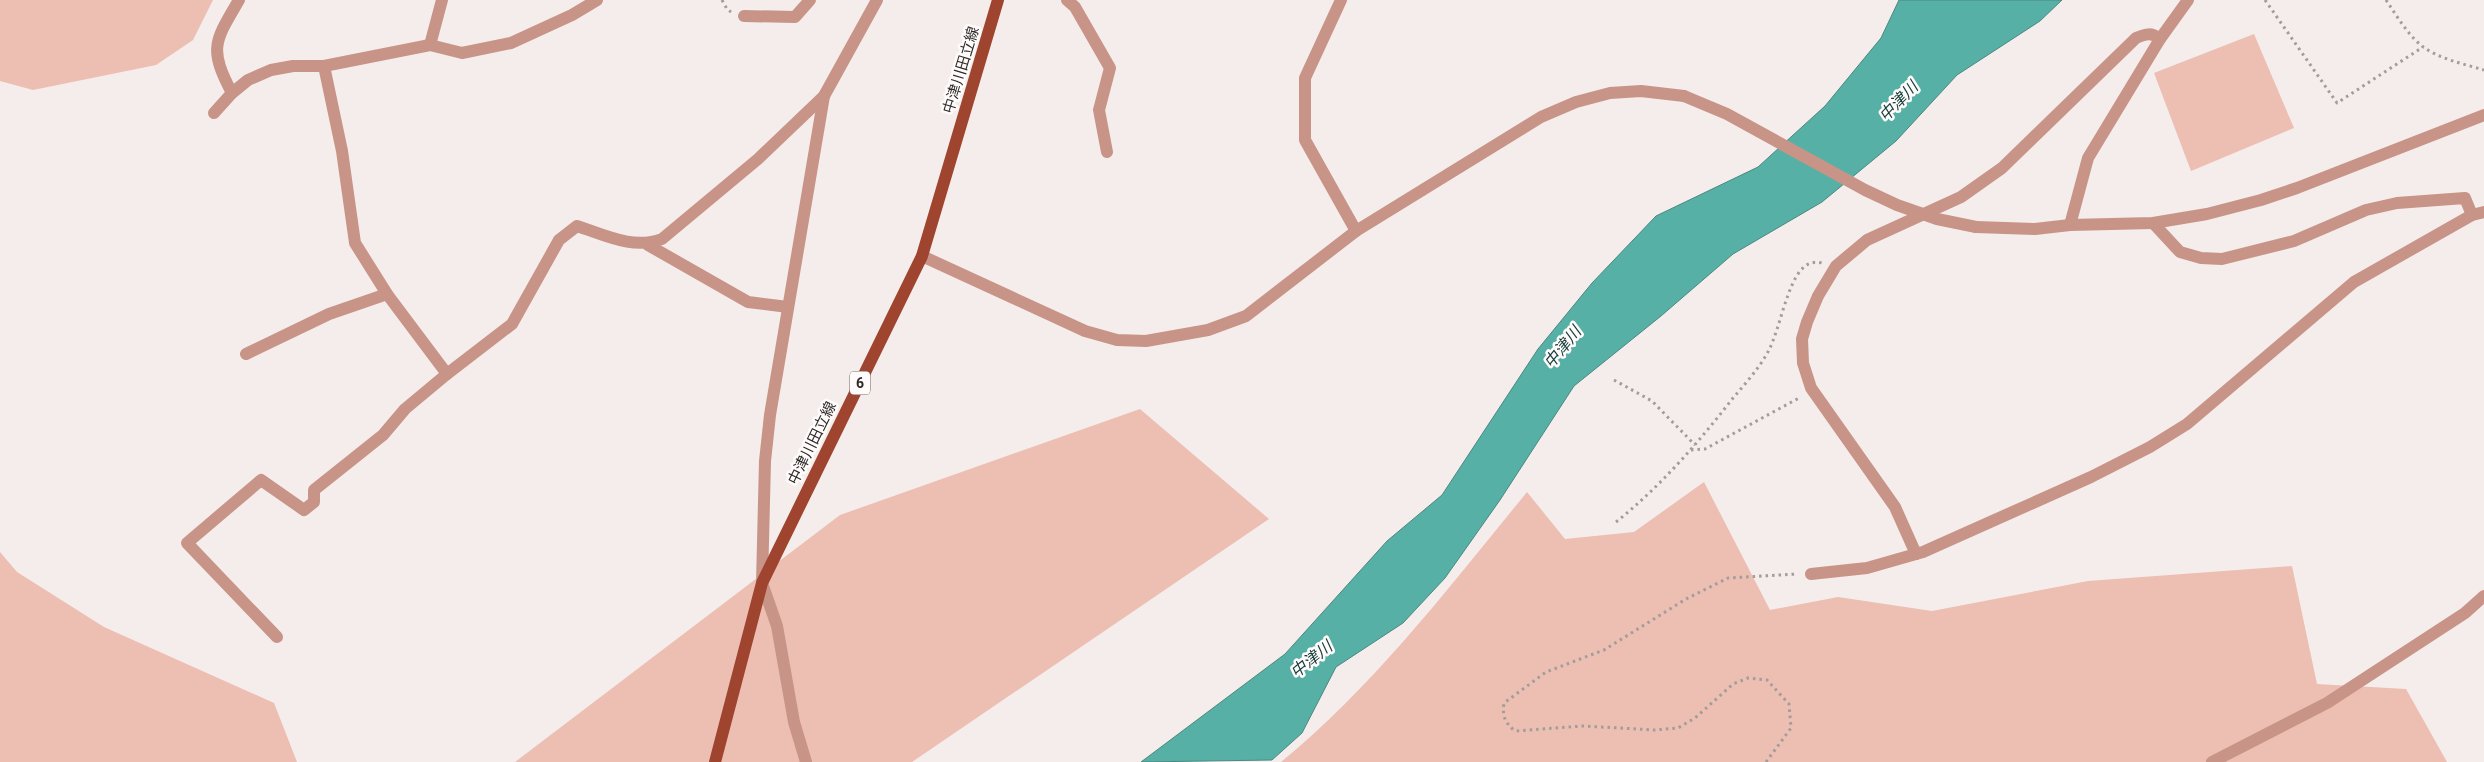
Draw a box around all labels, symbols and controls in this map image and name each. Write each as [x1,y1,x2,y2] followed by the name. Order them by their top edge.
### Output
[939,24,983,116] street label: 中津川田立線
[1875,76,1923,125] water label: 中津川
[1540,321,1586,372] water label: 中津川
[850,372,870,394] road number: 6
[784,399,840,487] street label: 中津川田立線
[1287,636,1337,682] water label: 中津川

